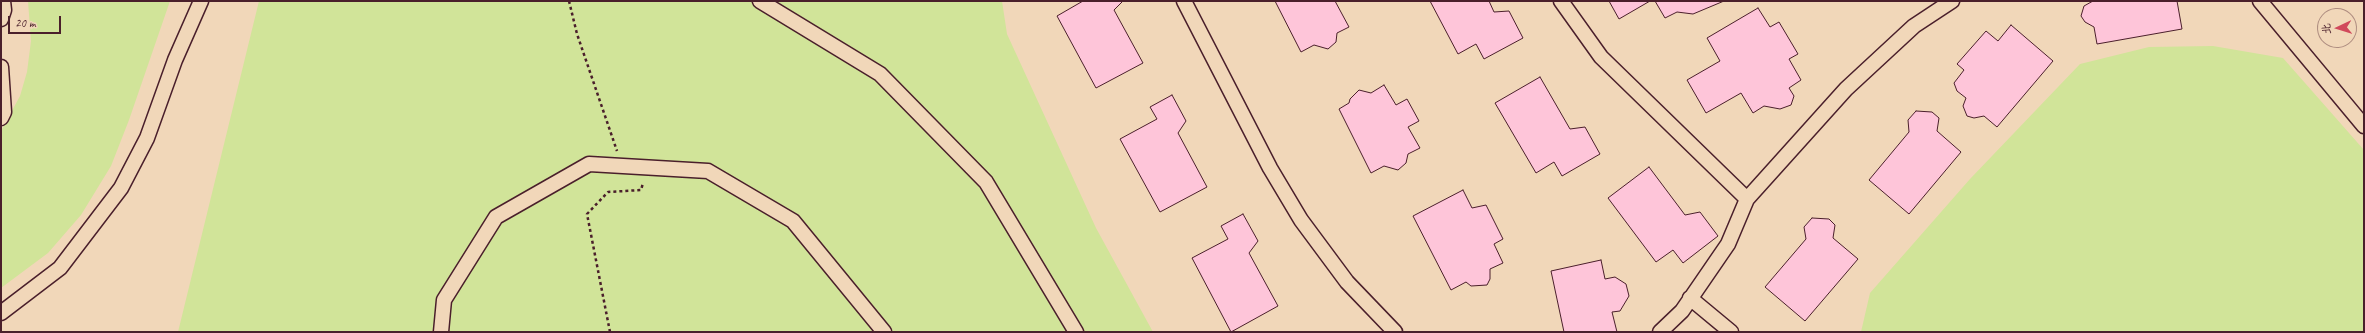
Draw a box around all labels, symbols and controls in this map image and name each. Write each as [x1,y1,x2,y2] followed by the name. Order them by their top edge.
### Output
[10,8,63,34] scale bar
[2317,8,2357,48] north arrow
[15,15,35,31] text: 20 m
[2319,23,2333,35] text: 北

